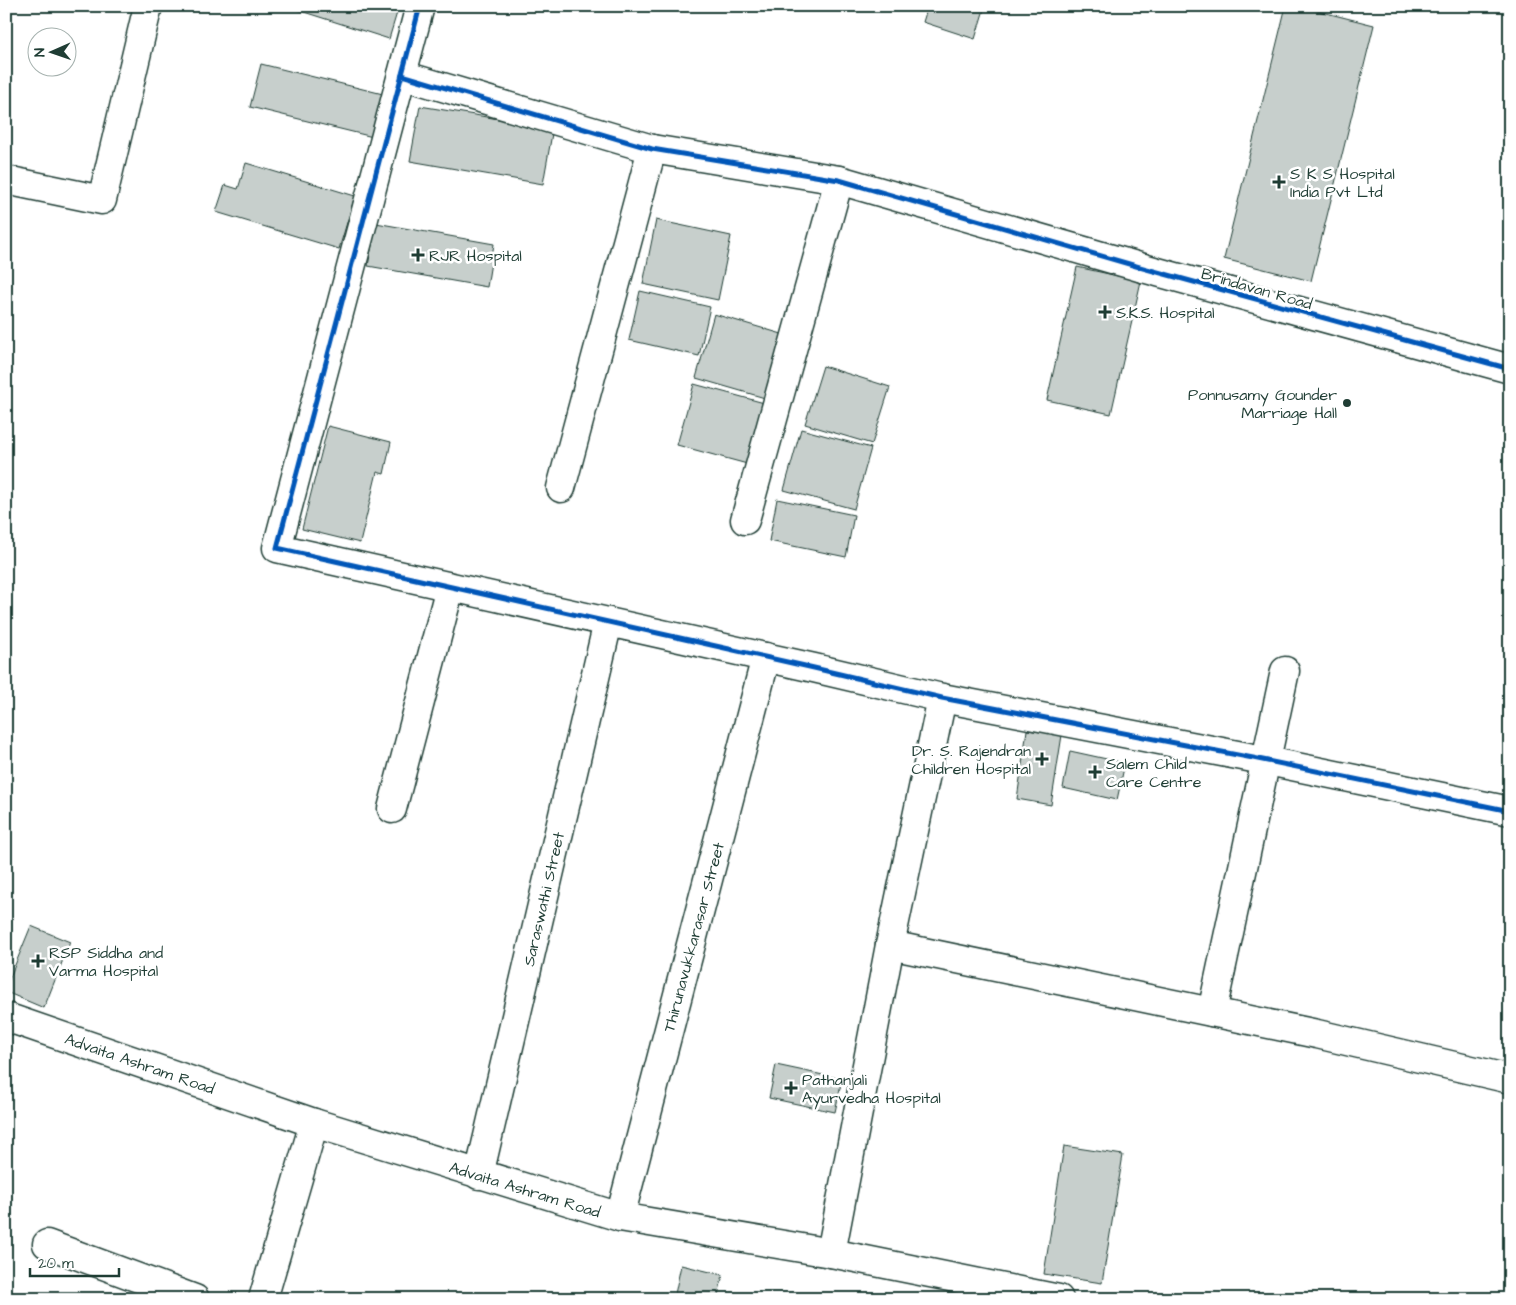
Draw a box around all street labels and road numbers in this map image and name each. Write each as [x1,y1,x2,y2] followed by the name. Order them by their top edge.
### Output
[1199,263,1315,315] street label: Brindavan Road
[518,829,570,968] street label: Saraswathi Street
[658,840,730,1034] street label: Thirunavukkarasar Street
[62,1028,218,1100] street label: Advaita Ashram Road
[446,1156,603,1223] street label: Advaita Ashram Road

